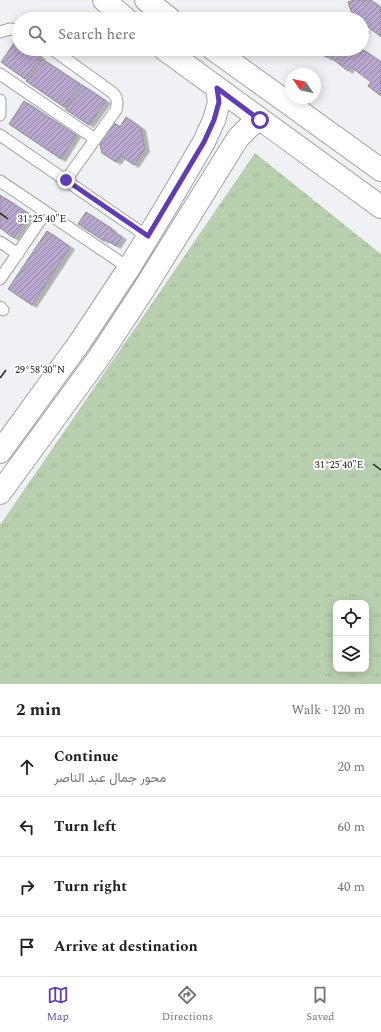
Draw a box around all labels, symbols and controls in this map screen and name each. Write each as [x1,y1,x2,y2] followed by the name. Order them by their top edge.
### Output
[12,12,369,56] search box
[26,23,48,45] icon: search
[58,23,136,46] text: Search here
[285,68,321,104] north arrow
[251,111,269,129] route start
[57,171,75,189] route end
[18,211,66,227] text: 31°25'40"E
[15,362,65,378] text: 29°58'30"N
[315,457,363,473] text: 31°25'40"E
[333,600,369,672] map controls
[333,600,369,636] button: locate
[333,636,369,672] button: layers
[16,697,61,723] text: 2 min
[291,700,365,720] text: Walk · 120 m
[54,745,119,768] text: Continue
[16,756,38,778] icon: ahead
[338,757,365,777] text: 20 m
[54,768,166,788] text: محور جمال عبد الناصر
[54,815,116,838] text: Turn left
[16,816,38,838] icon: left
[338,817,365,837] text: 60 m
[54,875,127,898] text: Turn right
[16,876,38,898] icon: right
[338,877,365,897] text: 40 m
[54,935,198,958] text: Arrive at destination
[16,936,38,958] icon: arrive
[47,984,69,1025] tab: Map
[162,984,213,1025] tab: Directions
[306,984,334,1025] tab: Saved

